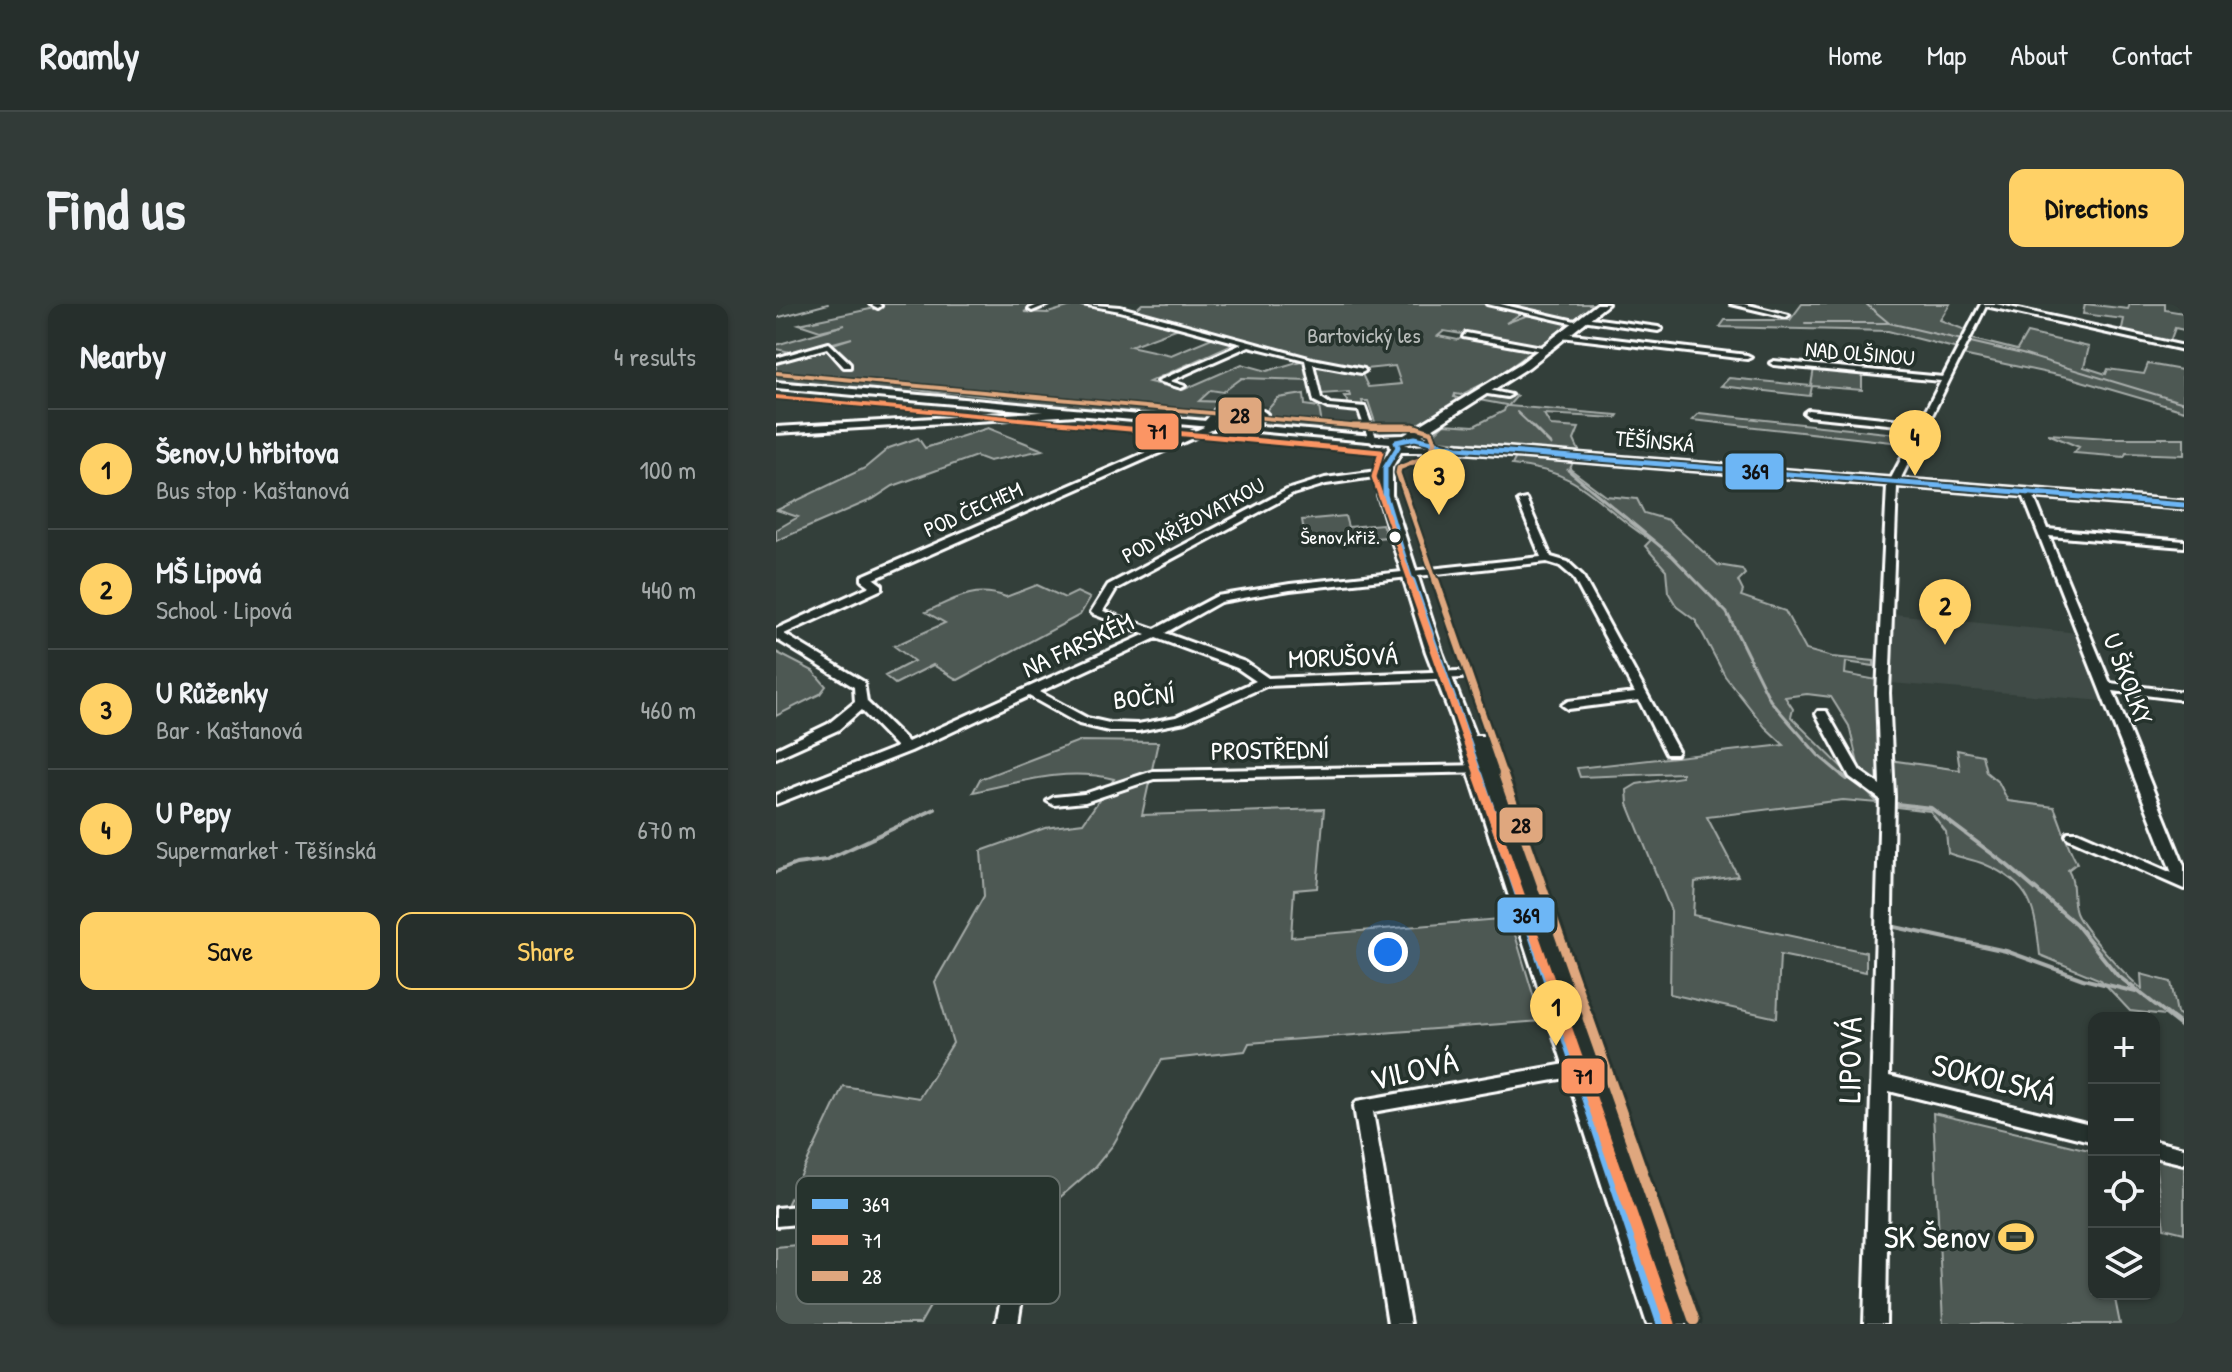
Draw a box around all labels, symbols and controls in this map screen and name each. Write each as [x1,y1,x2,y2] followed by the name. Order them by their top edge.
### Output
[40,29,139,81] text: Roamly
[1828,36,1883,74] text: Home
[1927,36,1966,74] text: Map
[2010,36,2068,74] text: About
[2112,36,2192,74] text: Contact
[2009,169,2184,247] button: Directions
[48,171,186,246] text: Find us
[1307,320,1421,350] park label: Bartovický les
[80,333,166,379] text: Nearby
[1804,333,1916,373] street label: NAD OLŠINOU
[614,339,696,374] text: 4 results
[1217,396,1263,435] line badge: 28
[1230,400,1250,430] text: 28
[1889,410,1941,476] pin: 4
[1134,412,1180,451] line badge: 71
[1147,416,1166,446] text: 71
[1614,423,1696,459] street label: TĚŠÍNSKÁ
[156,432,338,472] text: Šenov,U hřbitova
[1413,449,1465,515] pin: 3
[101,452,111,487] text: 1
[640,452,696,487] text: 100 m
[1724,452,1785,491] line badge: 369
[1742,456,1768,486] text: 369
[1116,470,1270,570] street label: POD KŘIŽOVATKOU
[156,472,349,507] text: Bus stop · Kaštanová
[919,474,1027,544] street label: POD ČECHEM
[1300,523,1380,550] place label: Šenov,křiž.
[1387,529,1403,545] marker: Šenov,křiž.
[156,552,261,592] text: MŠ Lipová
[100,572,112,607] text: 2
[641,572,696,607] text: 440 m
[1919,579,1971,645] pin: 2
[156,592,292,627] text: School · Lipová
[1016,603,1139,686] street label: NA FARSKÉM
[2095,628,2162,730] street label: U ŠKOLKY
[1288,637,1399,676] street label: MORUŠOVÁ
[156,672,269,712] text: U Růženky
[1111,676,1177,717] street label: BOČNÍ
[100,692,112,727] text: 3
[641,692,696,727] text: 460 m
[156,712,302,747] text: Bar · Kaštanová
[1210,731,1330,768] street label: PROSTŘEDNÍ
[156,792,231,832] text: U Pepy
[1498,806,1544,844] line badge: 28
[1511,810,1531,840] text: 28
[101,812,111,847] text: 4
[637,812,696,847] text: 670 m
[156,832,376,867] text: Supermarket · Těšínská
[1496,896,1556,934] line badge: 369
[1513,900,1539,930] text: 369
[80,912,380,990] button: Save
[396,912,696,990] button: Share
[1368,932,1408,972] your location
[1530,980,1582,1046] pin: 1
[2088,1012,2160,1300] map controls
[2088,1012,2160,1084] button: +
[1827,1016,1872,1103] street label: LIPOVÁ
[1366,1038,1462,1100] street label: VILOVÁ
[1928,1042,2061,1115] street label: SOKOLSKÁ
[1560,1057,1606,1095] line badge: 71
[1573,1061,1592,1091] text: 71
[2088,1084,2160,1156] button: −
[2088,1156,2160,1228] button: locate
[796,1176,1060,1304] legend
[862,1189,889,1219] text: 369
[1884,1215,1990,1258] place label: SK Šenov
[1997,1218,2035,1256] sports icon: SK Šenov
[862,1225,881,1255] text: 71
[2088,1228,2160,1300] button: layers
[862,1261,882,1291] text: 28

